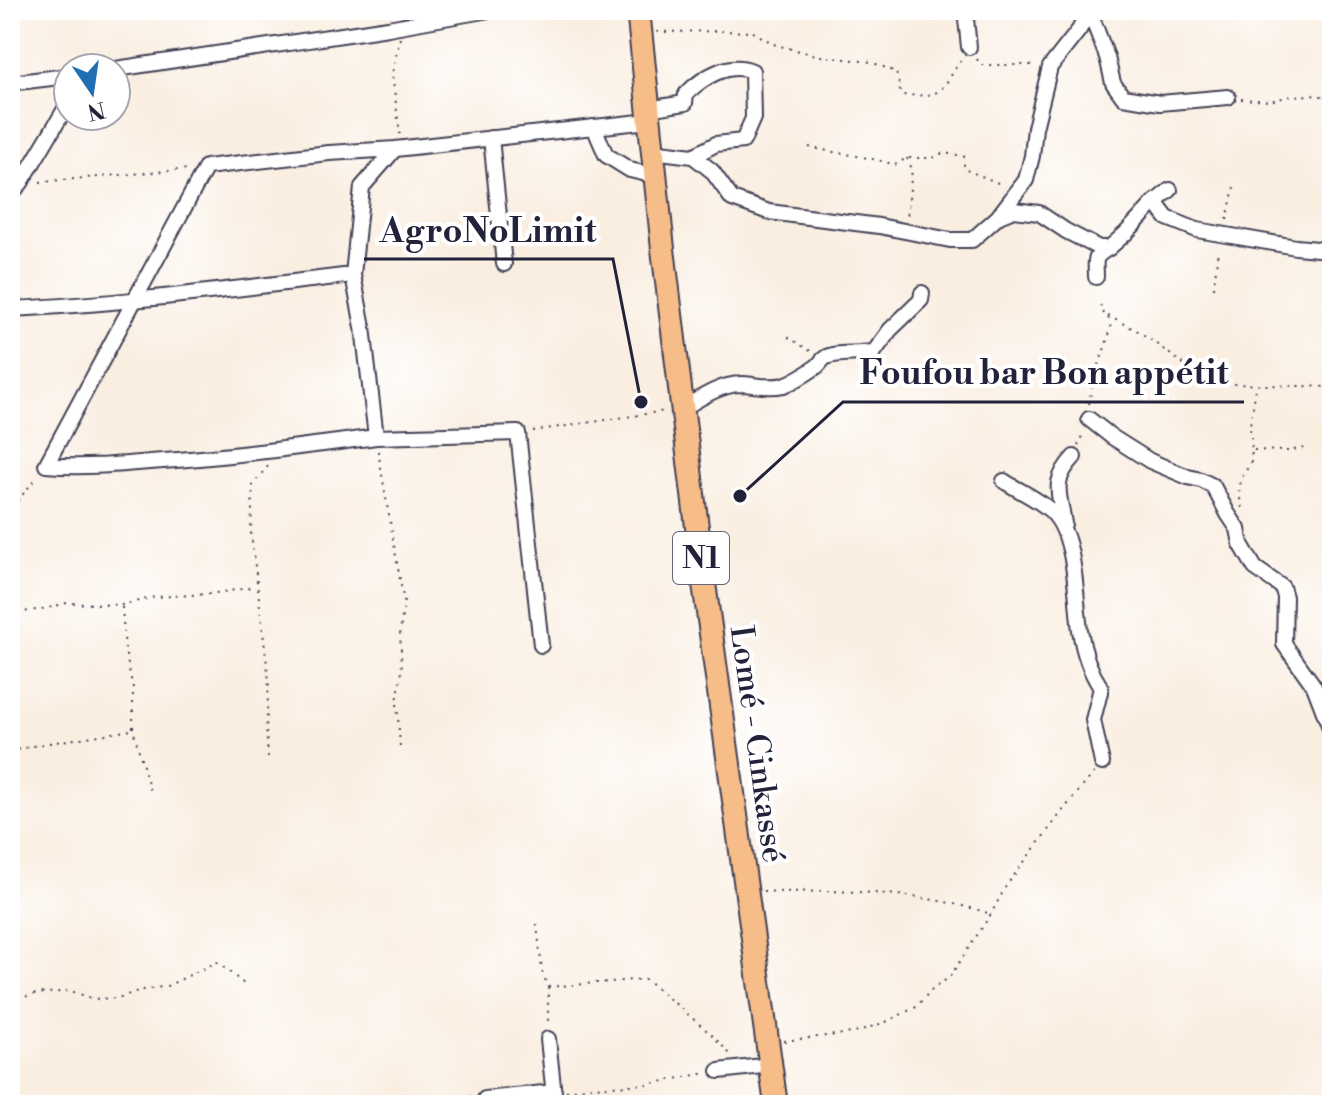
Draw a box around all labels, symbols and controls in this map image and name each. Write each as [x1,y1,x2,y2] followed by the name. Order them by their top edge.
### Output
[52,52,132,132] north arrow
[84,95,108,125] text: N
[364,201,613,259] callout: AgroNoLimit
[379,211,597,253] text: AgroNoLimit
[843,344,1244,402] callout: Foufou bar Bon appétit
[860,353,1229,395] text: Foufou bar Bon appétit
[673,532,729,584] road number: N1
[721,623,793,865] street label: Lomé - Cinkassé

